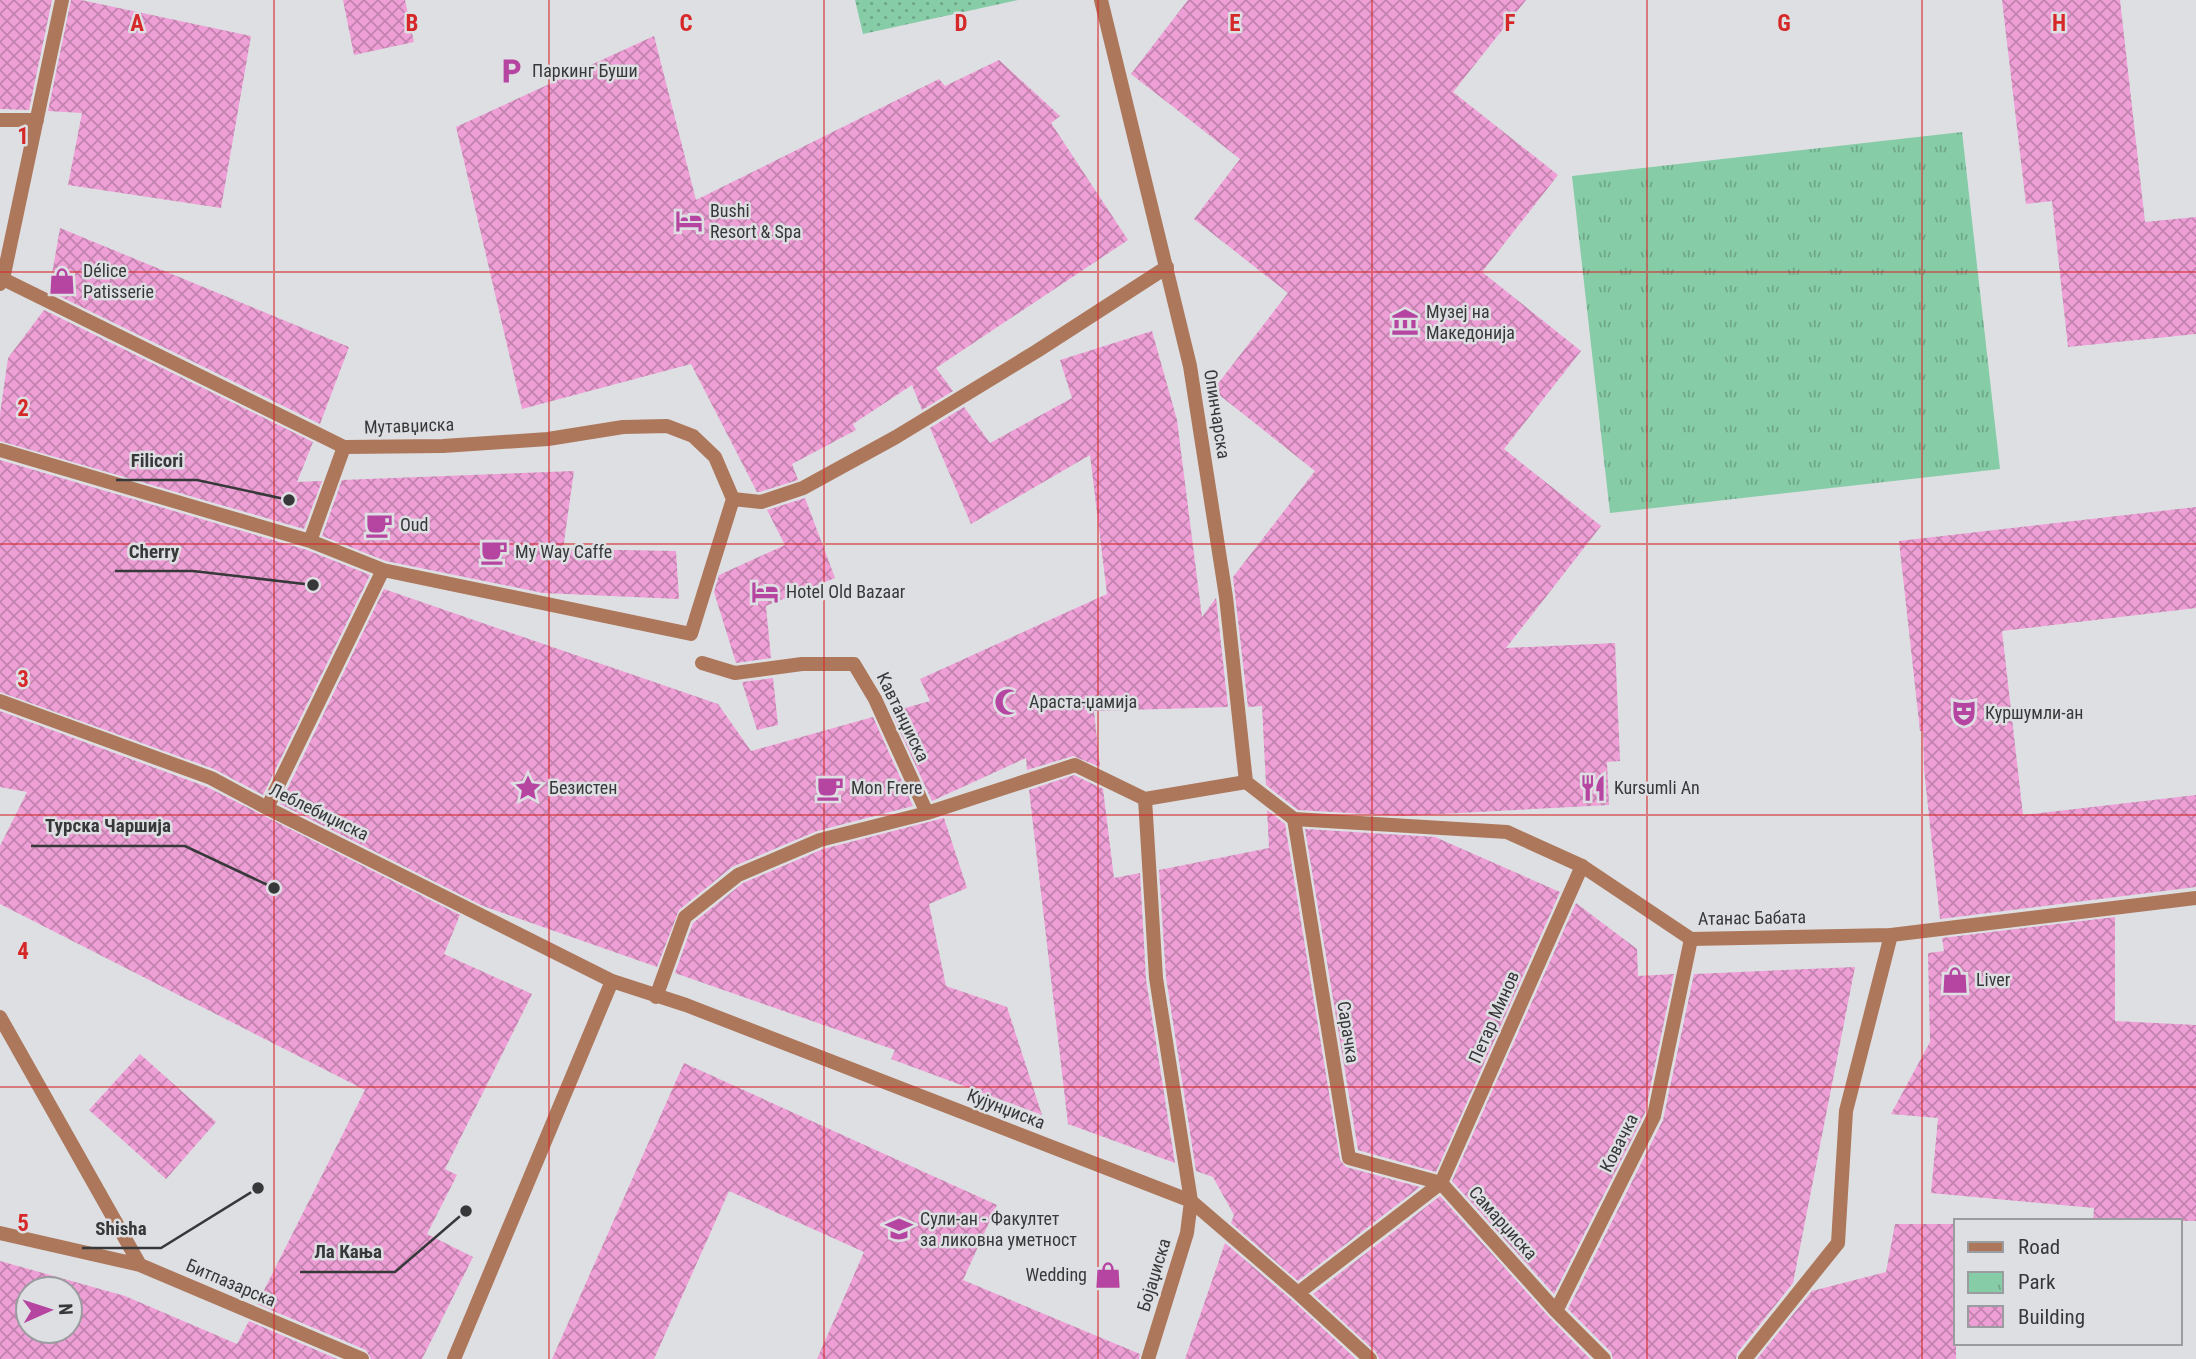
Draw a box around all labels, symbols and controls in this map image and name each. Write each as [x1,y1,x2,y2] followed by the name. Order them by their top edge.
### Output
[130,10,144,37] text: A
[406,10,418,37] text: B
[679,10,693,37] text: C
[955,10,968,37] text: D
[1229,10,1241,37] text: E
[1505,10,1516,37] text: F
[1777,10,1791,37] text: G
[2052,10,2066,37] text: H
[496,56,526,86] parking icon: Паркинг Буши
[532,60,638,81] place label: Паркинг Буши
[17,123,29,150] text: 1
[710,200,801,242] place label: Bushi Resort & Spa
[674,206,704,236] hotel icon: Bushi Resort & Spa
[83,260,154,302] place label: Délice Patisserie
[47,266,77,296] shop icon: Délice Patisserie
[1426,301,1515,343] place label: Музеј на Македонија
[1390,307,1420,337] museum icon: Музеј на Македонија
[1200,368,1235,460] street label: Опинчарска
[17,395,29,422] text: 2
[364,413,454,438] street label: Мутавџиска
[116,440,197,480] callout: Filicori
[131,449,183,472] text: Filicori
[364,510,394,540] cafe icon: Oud
[400,514,428,535] place label: Oud
[115,531,193,571] callout: Cherry
[479,537,509,567] cafe icon: My Way Caffe
[129,540,180,563] text: Cherry
[515,541,612,562] place label: My Way Caffe
[750,577,780,607] hotel icon: Hotel Old Bazaar
[786,581,906,602] place label: Hotel Old Bazaar
[17,666,29,693] text: 3
[873,669,934,765] street label: Кавтанџиска
[993,687,1023,717] mosque icon: Араста-џамија
[1029,691,1137,712] place label: Араста-џамија
[1949,698,1979,728] theatre icon: Куршумли-ан
[1985,702,2084,723] place label: Куршумли-ан
[513,773,543,803] place icon: Безистен
[815,773,845,803] cafe icon: Mon Frere
[1578,773,1608,803] restaurant icon: Kursumli An
[549,777,617,798] place label: Безистен
[851,777,922,798] place label: Mon Frere
[1614,777,1700,798] place label: Kursumli An
[266,779,372,845] street label: Леблебиџиска
[31,806,185,846] callout: Турска Чаршија
[45,814,171,837] text: Турска Чаршија
[1698,906,1806,929] street label: Атанас Бабата
[17,938,29,965] text: 4
[1940,965,1970,995] shop icon: Liver
[1464,967,1523,1066] street label: Петар Минов
[1976,969,2011,990] place label: Liver
[1333,1000,1364,1064] street label: Сарачка
[964,1084,1048,1133] street label: Кујунџиска
[1595,1110,1642,1175] street label: Ковачка
[1465,1182,1542,1264] street label: Самарџиска
[82,1208,161,1248] callout: Shisha
[920,1208,1077,1250] place label: Сули-ан - Факултет за ликовна уметност
[17,1210,29,1237] text: 5
[884,1214,914,1244] school or university icon: Сули-ан - Факултет за ликовна уметност
[95,1217,147,1240] text: Shisha
[1954,1219,2182,1345] legend
[300,1232,395,1272] callout: Ла Кања
[2018,1235,2060,1259] text: Road
[1132,1236,1175,1314] street label: Бојаџиска
[314,1240,382,1263] text: Ла Кања
[183,1254,279,1311] street label: Битпазарска
[1093,1260,1123,1290] shop icon: Wedding
[1026,1264,1087,1285] place label: Wedding
[2018,1270,2056,1294] text: Park
[14,1275,84,1345] north arrow
[54,1303,77,1316] text: N
[2018,1305,2085,1329] text: Building

